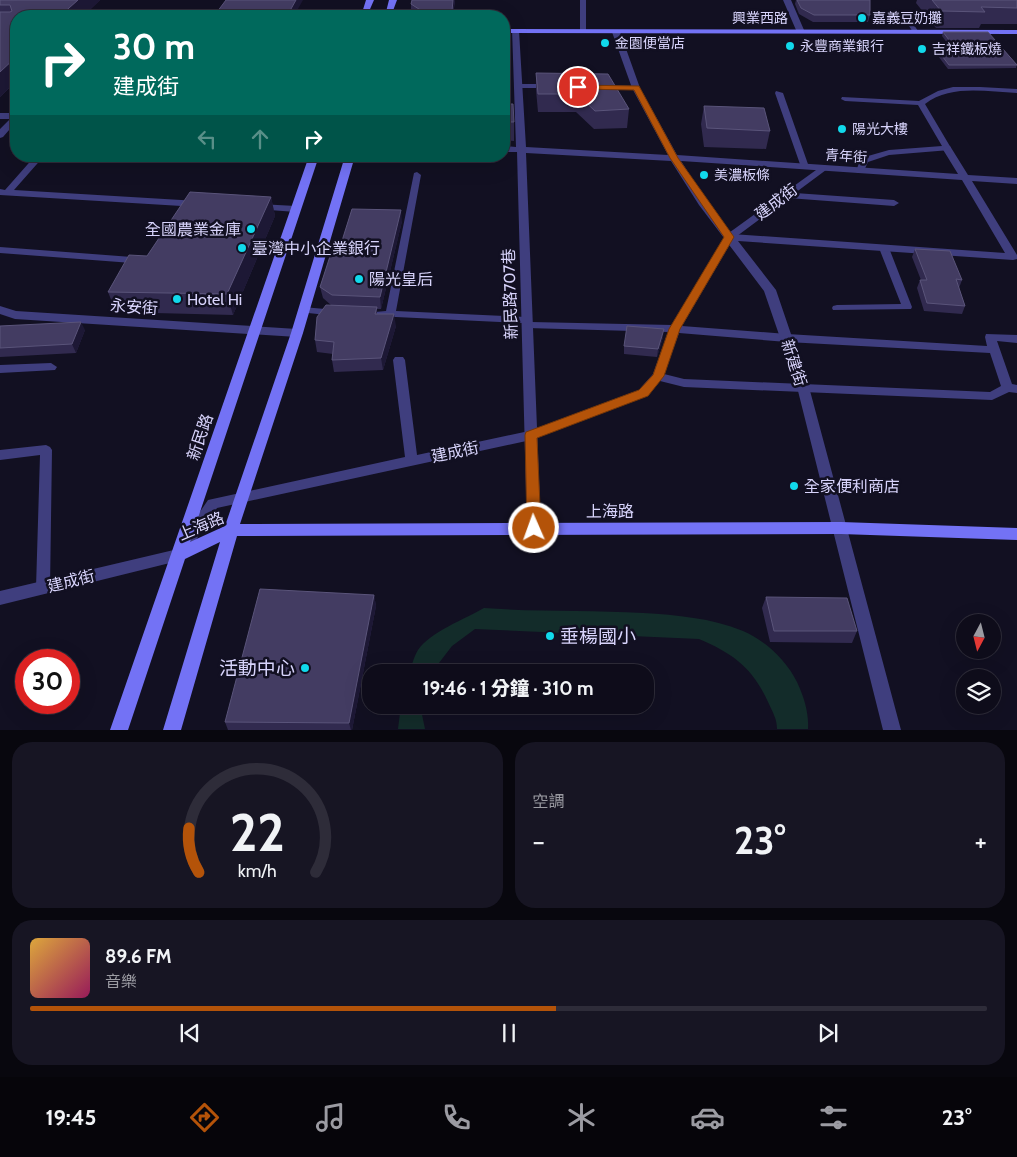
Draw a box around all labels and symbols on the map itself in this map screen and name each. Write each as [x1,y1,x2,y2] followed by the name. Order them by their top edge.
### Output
[732,9,788,27] street label: 興業西路
[872,9,942,27] place label: 嘉義豆奶攤
[856,12,868,24] marker: 嘉義豆奶攤
[615,34,685,52] place label: 金園便當店
[599,37,611,49] marker: 金園便當店
[800,37,884,55] place label: 永豐商業銀行
[784,40,796,52] marker: 永豐商業銀行
[932,40,1002,58] place label: 吉祥鐵板燒
[916,43,928,55] marker: 吉祥鐵板燒
[557,66,599,108] pin
[852,120,908,138] place label: 陽光大樓
[836,123,848,135] marker: 陽光大樓
[824,146,868,166] street label: 青年街
[714,166,770,184] place label: 美濃板條
[698,169,710,181] marker: 美濃板條
[751,180,801,224] street label: 建成街
[145,220,241,239] place label: 全國農業金庫
[245,223,257,235] marker: 全國農業金庫
[252,239,380,258] place label: 臺灣中小企業銀行
[236,242,248,254] marker: 臺灣中小企業銀行
[499,248,521,340] street label: 新民路707巷
[369,270,433,289] place label: 陽光皇后
[353,273,365,285] marker: 陽光皇后
[187,290,242,309] place label: Hotel Hi
[171,293,183,305] marker: Hotel Hi
[109,296,159,318] street label: 永安街
[778,337,810,389] street label: 新建街
[183,411,217,463] street label: 新民路
[430,438,480,466] street label: 建成街
[804,477,900,496] place label: 全家便利商店
[788,480,800,492] marker: 全家便利商店
[507,501,559,553] position arrow
[586,502,634,521] street label: 上海路
[175,508,227,544] street label: 上海路
[45,566,97,596] street label: 建成街
[956,614,1001,659] north arrow
[560,625,636,648] place label: 垂楊國小
[544,630,556,642] marker: 垂楊國小
[15,649,80,714] speed limit sign: 30
[219,657,295,680] place label: 活動中心
[299,662,311,674] marker: 活動中心

